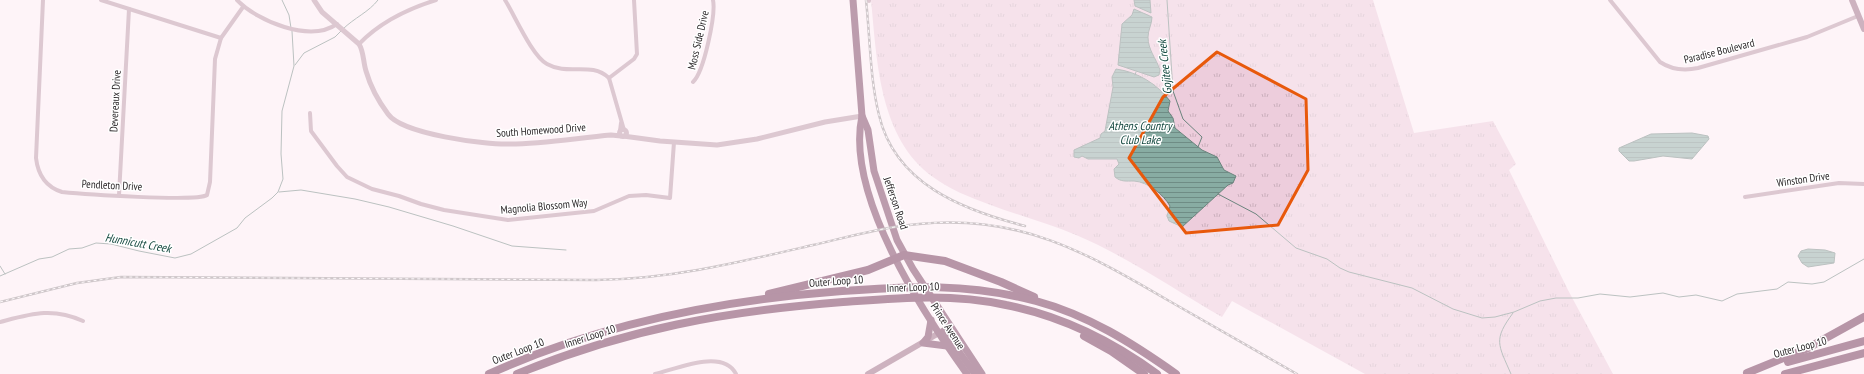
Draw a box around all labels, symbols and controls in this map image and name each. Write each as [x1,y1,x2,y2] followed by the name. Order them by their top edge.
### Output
[684,9,712,71] street label: Moss Side Drive
[1682,35,1756,67] street label: Paradise Boulevard
[1154,38,1175,95] water label: Gojitee Creek
[106,69,124,132] street label: Devereaux Drive
[1109,118,1173,147] water label: Athens Country Club Lake
[496,120,587,140] street label: South Homewood Drive
[1776,168,1831,190] street label: Winston Drive
[880,174,912,231] street label: Jefferson Road
[81,176,143,194] street label: Pendleton Drive
[500,195,589,217] street label: Magnolia Blossom Way
[104,229,173,256] water label: Hunnicutt Creek
[808,272,864,290] street label: Outer Loop 10
[886,279,940,295] street label: Inner Loop 10
[928,300,969,352] street label: Prince Avenue
[563,321,617,351] street label: Inner Loop 10
[1772,333,1828,361] street label: Outer Loop 10
[490,335,546,367] street label: Outer Loop 10

